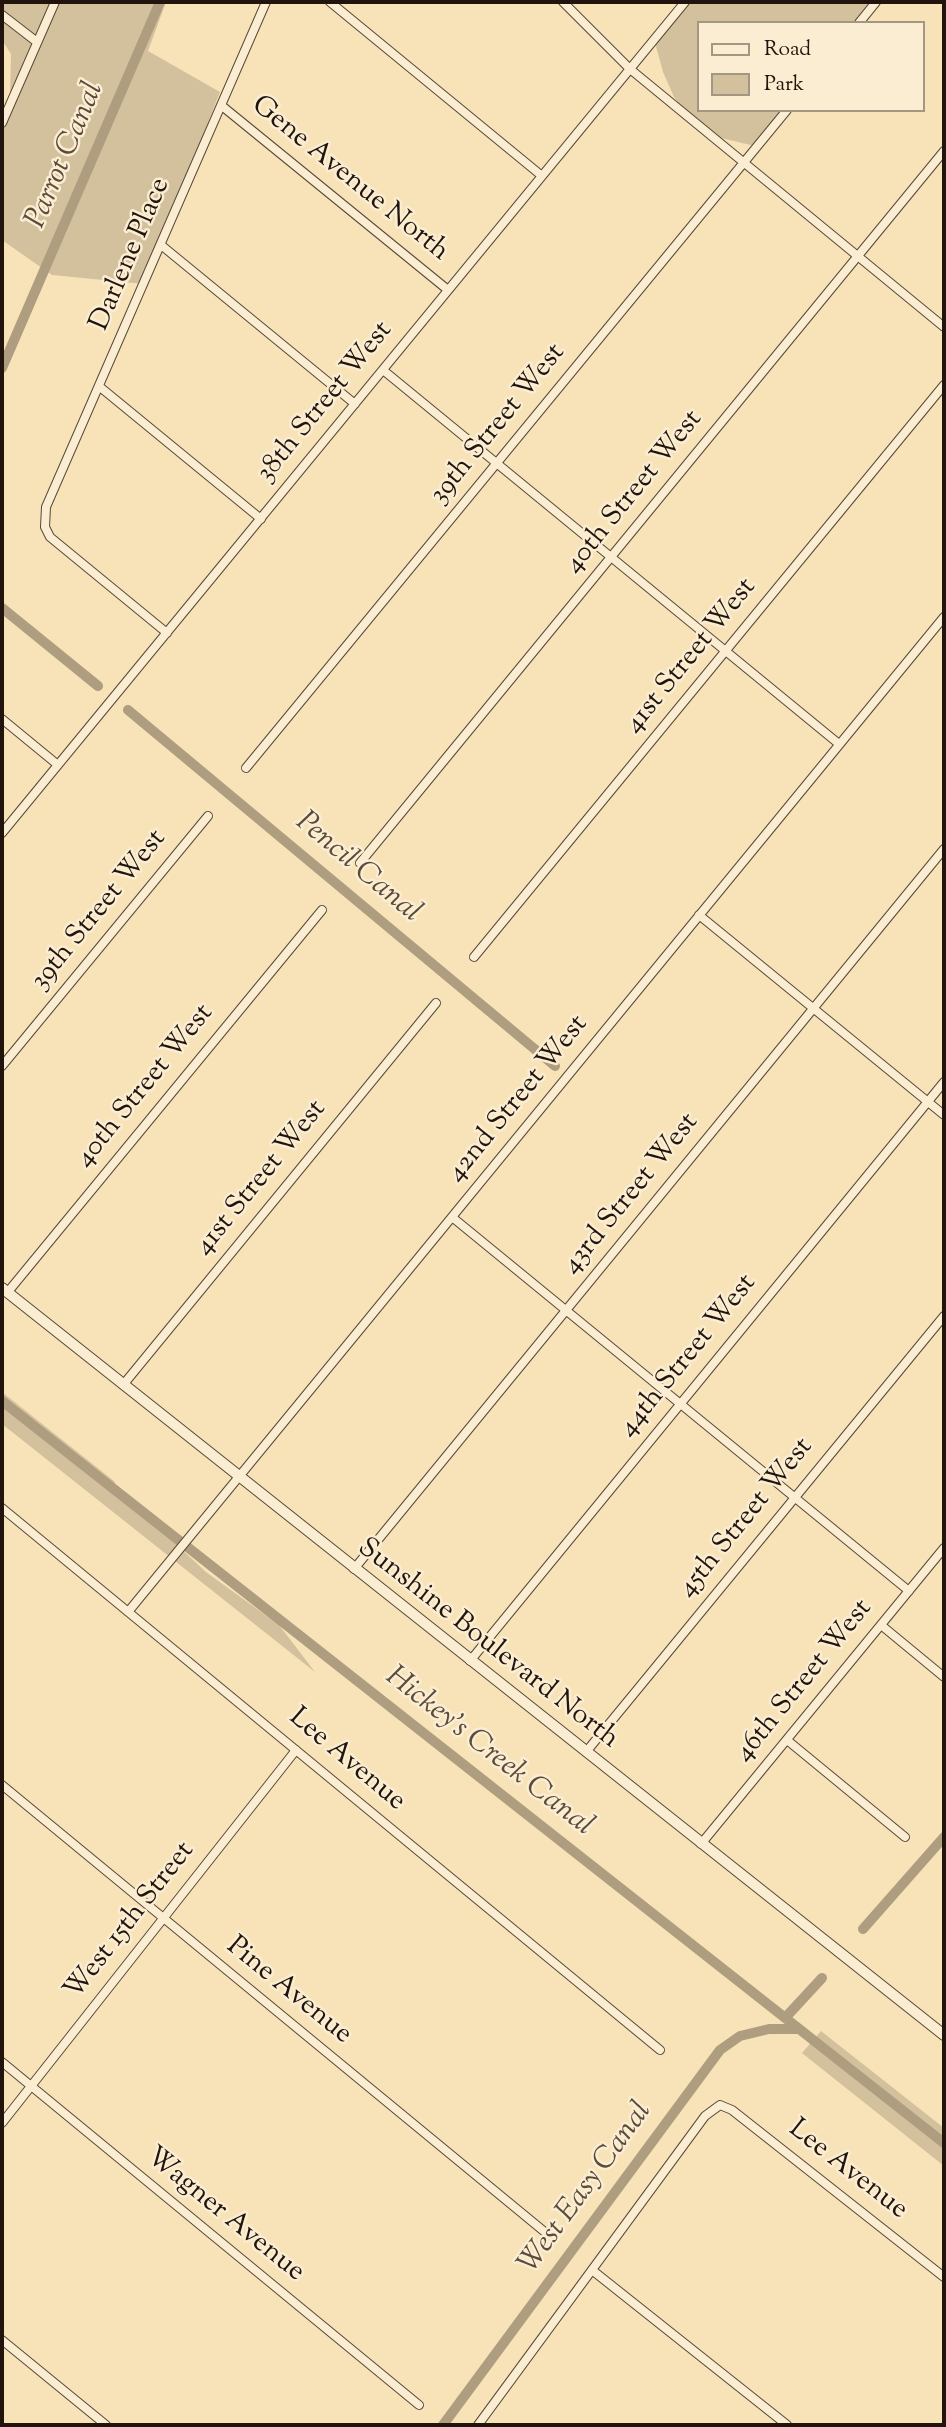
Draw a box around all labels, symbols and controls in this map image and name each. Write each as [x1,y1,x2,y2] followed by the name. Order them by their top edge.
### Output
[698,21,925,112] legend
[764,35,811,65] text: Road
[764,70,804,100] text: Park
[20,78,114,234] water label: Parrot Canal
[243,90,455,270] street label: Gene Avenue North
[85,174,179,336] street label: Darlene Place
[251,316,401,490] street label: 38th Street West
[424,338,574,512] street label: 39th Street West
[559,404,711,582] street label: 40th Street West
[619,572,765,742] street label: 41st Street West
[287,806,427,932] water label: Pencil Canal
[25,824,175,998] street label: 39th Street West
[70,998,222,1176] street label: 40th Street West
[441,1010,597,1190] street label: 42nd Street West
[189,1094,335,1264] street label: 41st Street West
[557,1108,707,1282] street label: 43rd Street West
[613,1269,765,1445] street label: 44th Street West
[672,1432,822,1606] street label: 45th Street West
[350,1532,624,1758] street label: Sunshine Boulevard North
[729,1594,881,1770] street label: 46th Street West
[377,1660,599,1846] water label: Hickey's Creek Canal
[281,1702,411,1820] street label: Lee Avenue
[59,1836,203,2008] street label: West 15th Street
[218,1931,358,2053] street label: Pine Avenue
[513,2096,661,2282] water label: West Easy Canal
[781,2114,913,2228] street label: Lee Avenue
[138,2142,310,2290] street label: Wagner Avenue

